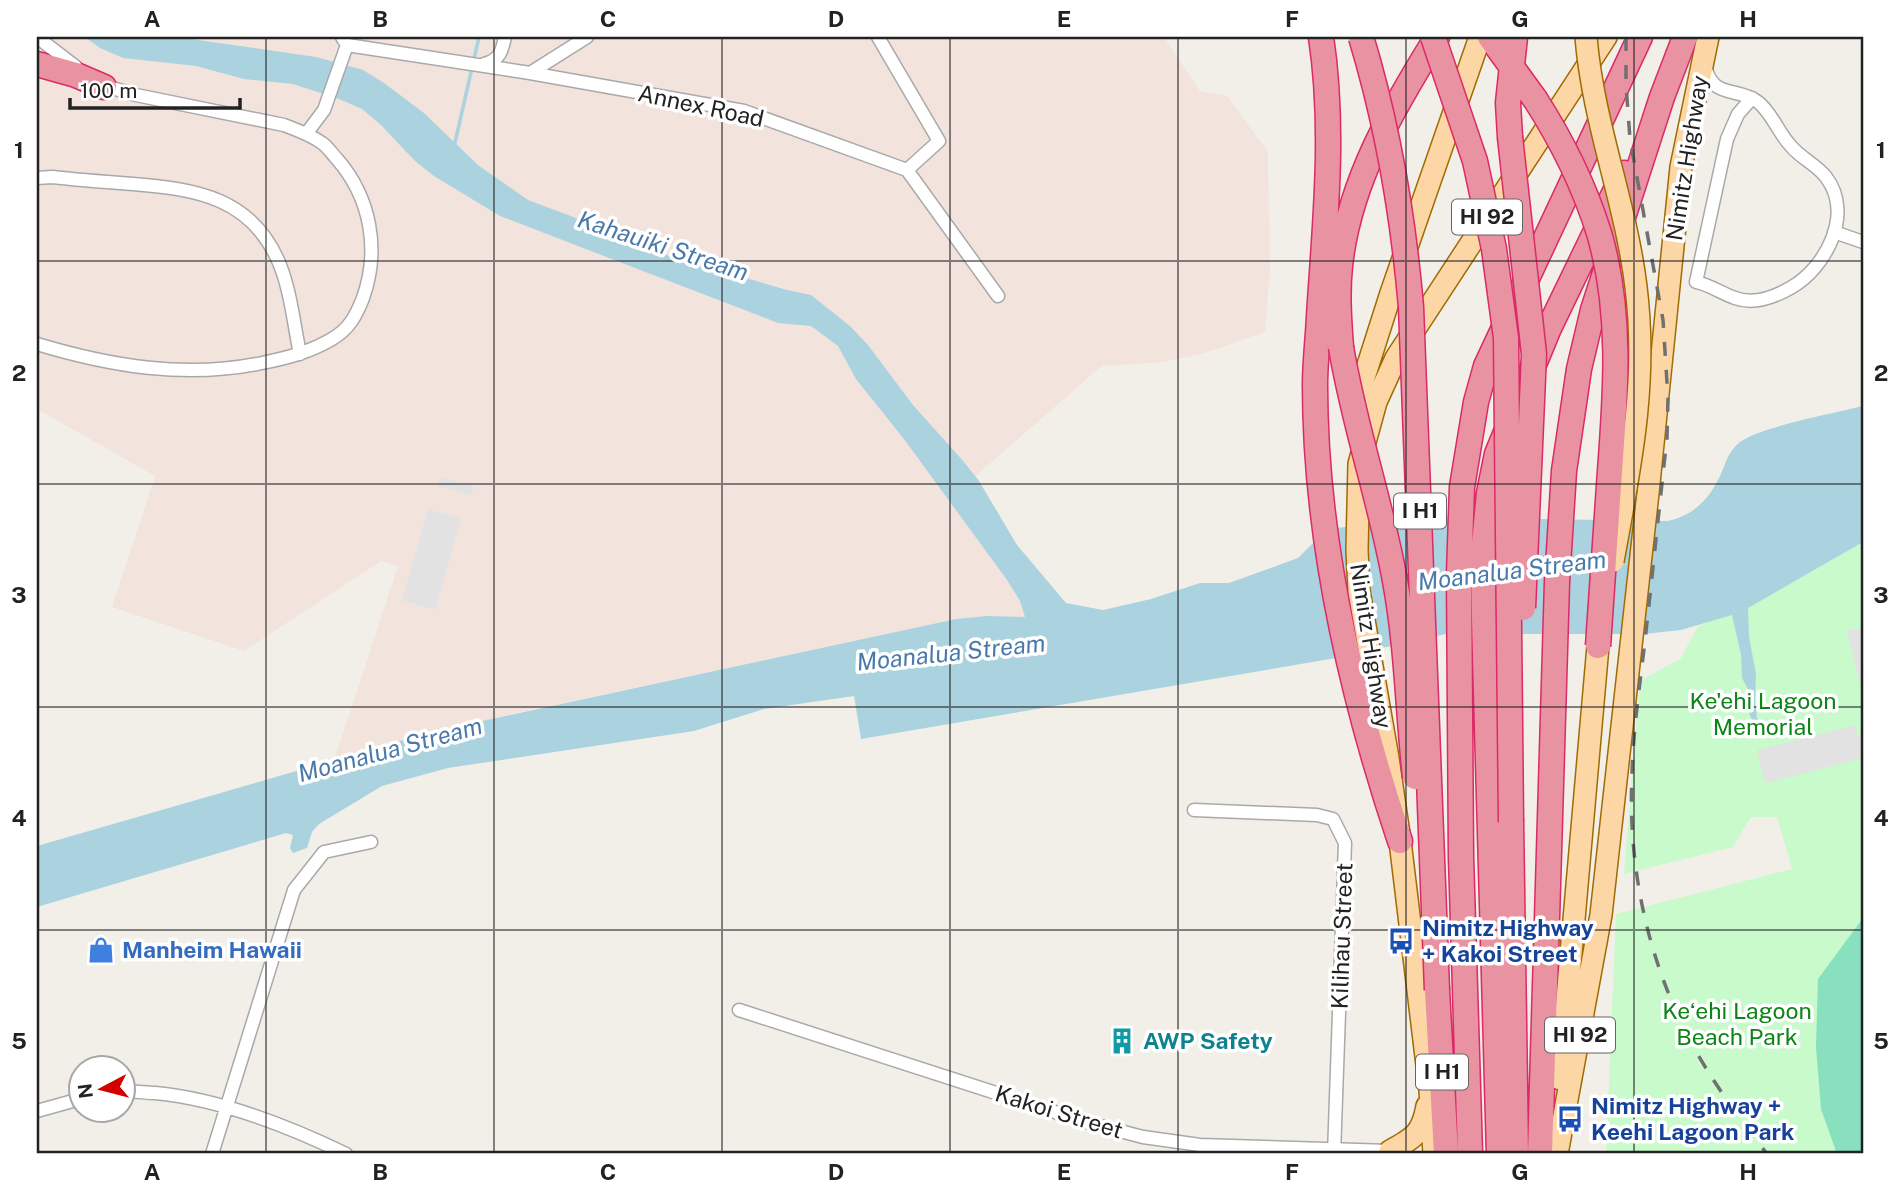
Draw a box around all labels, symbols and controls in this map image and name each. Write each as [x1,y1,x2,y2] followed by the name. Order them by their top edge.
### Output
[144,5,161,32] text: A
[372,5,388,32] text: B
[600,5,616,32] text: C
[828,5,844,32] text: D
[1057,5,1071,32] text: E
[1285,5,1299,32] text: F
[1511,5,1529,32] text: G
[1739,5,1757,32] text: H
[70,66,240,110] scale bar
[1660,73,1713,243] street label: Nimitz Highway
[80,78,137,103] text: 100 m
[636,79,767,132] street label: Annex Road
[14,136,24,163] text: 1
[1876,136,1886,163] text: 1
[1452,200,1522,234] road number: HI 92
[574,204,752,286] water label: Kahauiki Stream
[12,359,26,386] text: 2
[1874,359,1888,386] text: 2
[1394,494,1446,528] road number: I H1
[1416,545,1608,595] water label: Moanalua Stream
[1345,561,1398,731] street label: Nimitz Highway
[11,581,27,608] text: 3
[1873,581,1889,608] text: 3
[855,628,1047,676] water label: Moanalua Stream
[1689,687,1837,740] park label: Ke'ehi Lagoon Memorial
[295,711,485,787] water label: Moanalua Stream
[11,804,27,831] text: 4
[1873,804,1889,831] text: 4
[1325,862,1358,1010] street label: Kilihau Street
[1422,914,1594,967] place label: Nimitz Highway + Kakoi Street
[1386,926,1416,956] bus stop icon: Nimitz Highway + Kakoi Street
[86,935,116,965] shop icon: Manheim Hawaii
[122,936,302,963] place label: Manheim Hawaii
[1662,997,1812,1050] park label: Keʻehi Lagoon Beach Park
[1545,1018,1615,1052] road number: HI 92
[1107,1026,1137,1056] building icon: AWP Safety
[11,1027,27,1054] text: 5
[1143,1027,1273,1054] place label: AWP Safety
[1873,1027,1889,1054] text: 5
[66,1054,136,1124] north arrow
[1416,1054,1468,1090] road number: I H1
[992,1079,1126,1144] street label: Kakoi Street
[73,1082,97,1100] text: N
[1591,1092,1794,1145] place label: Nimitz Highway + Keehi Lagoon Park
[1555,1104,1585,1134] bus stop icon: Nimitz Highway + Keehi Lagoon Park
[144,1158,161,1185] text: A
[372,1158,388,1185] text: B
[600,1158,616,1185] text: C
[828,1158,844,1185] text: D
[1057,1158,1071,1185] text: E
[1285,1158,1299,1185] text: F
[1511,1158,1529,1185] text: G
[1739,1158,1757,1185] text: H

